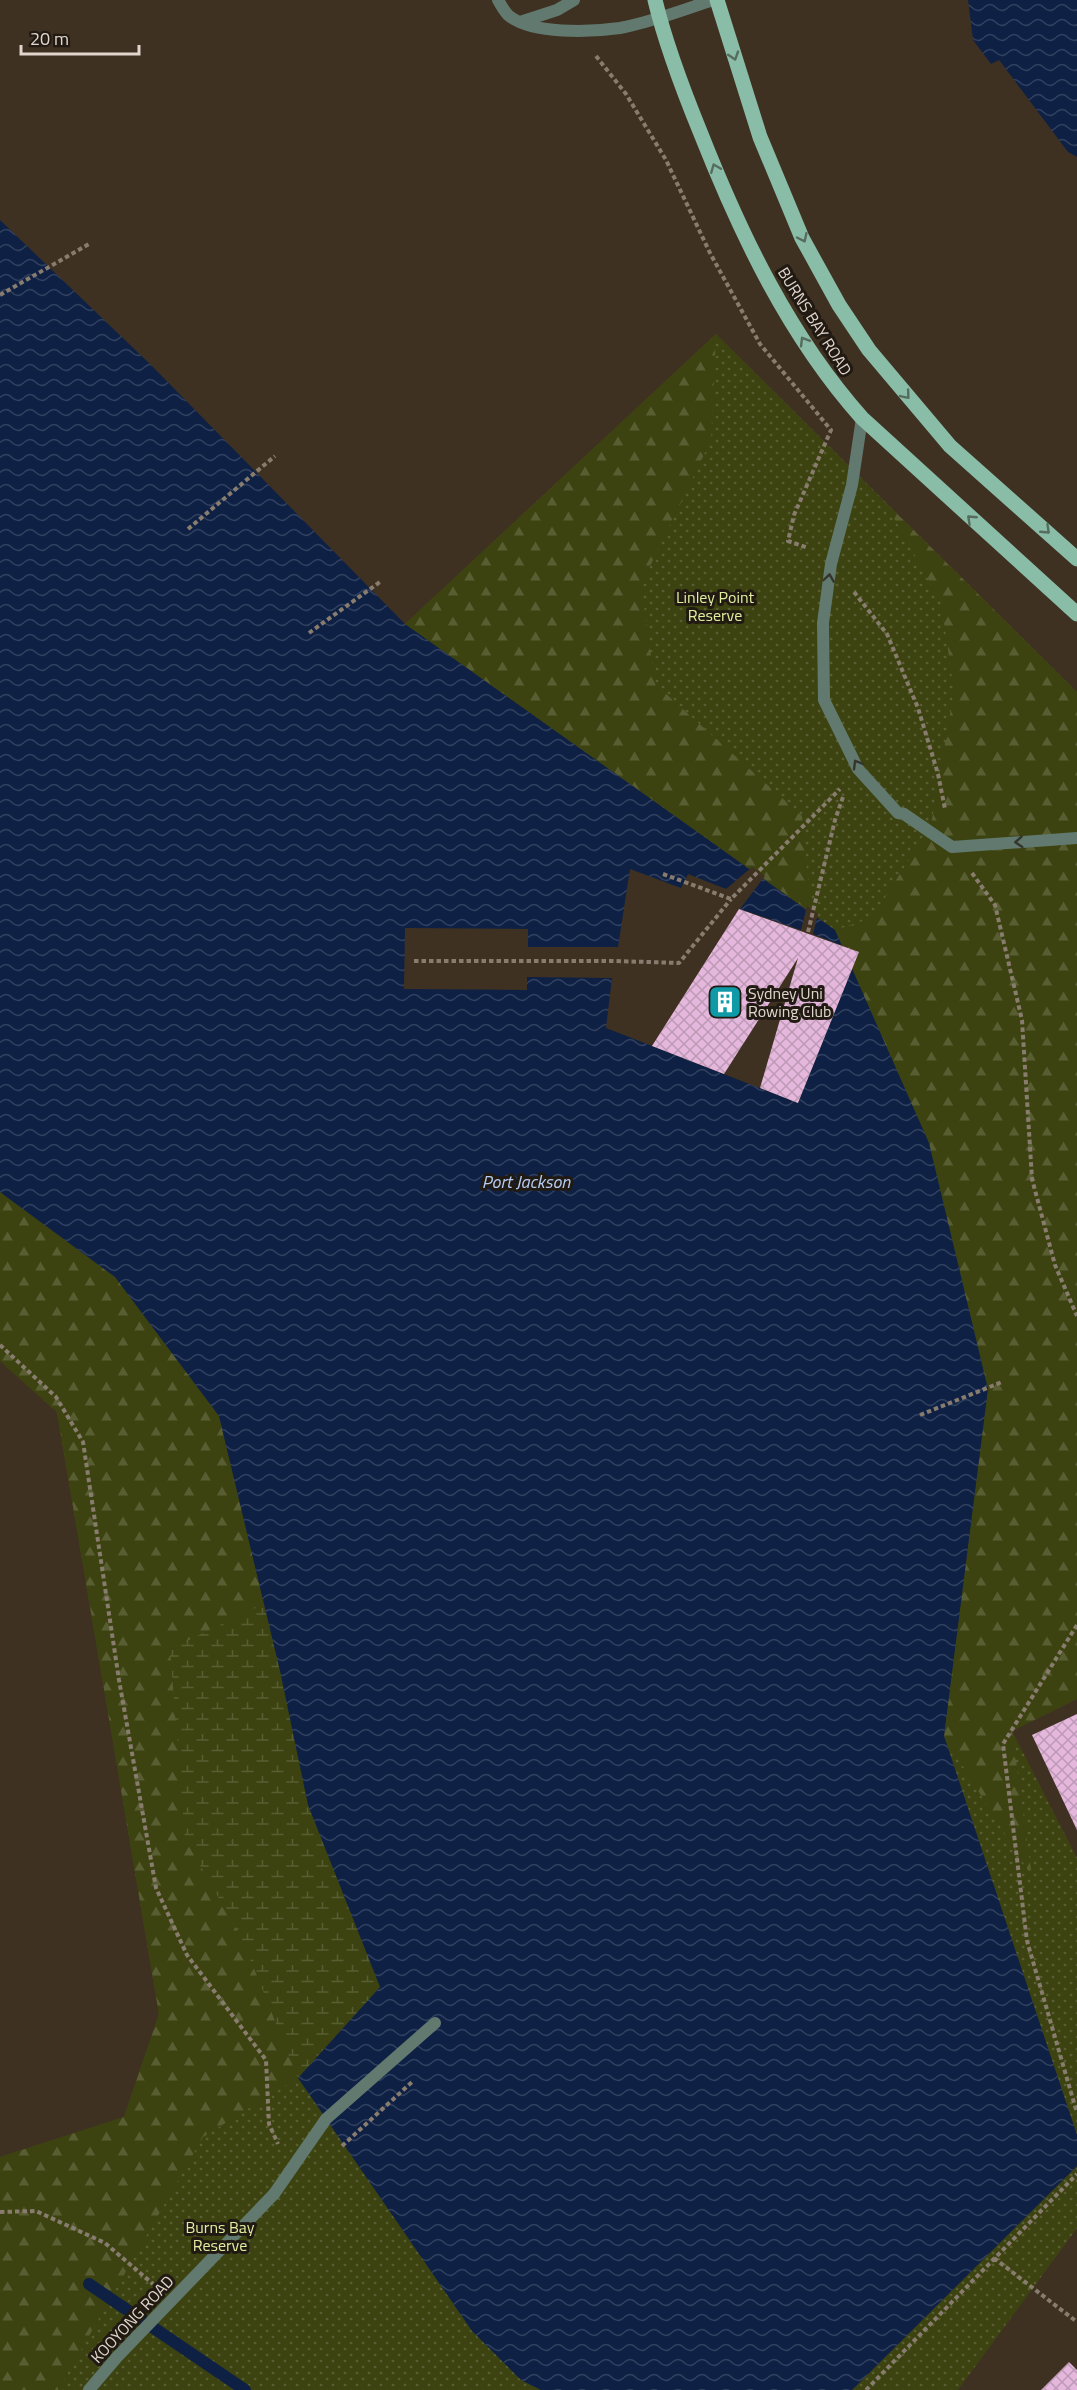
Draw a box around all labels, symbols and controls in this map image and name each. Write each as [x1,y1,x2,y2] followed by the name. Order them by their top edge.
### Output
[21,18,140,56] scale bar
[30,25,69,52] text: 20 m
[727,50,740,61] one-way arrow
[710,163,722,174] one-way arrow
[795,232,807,243] one-way arrow
[772,262,858,380] street label: BURNS BAY ROAD
[799,337,811,347] one-way arrow
[899,388,910,399] one-way arrow
[967,515,978,526] one-way arrow
[1039,523,1050,534] one-way arrow
[822,573,835,582] one-way arrow
[676,585,754,627] park label: Linley Point Reserve
[853,760,864,770] one-way arrow
[1014,835,1023,848] one-way arrow
[748,981,831,1023] place label: Sydney Uni Rowing Club
[707,984,743,1020] building icon: Sydney Uni Rowing Club
[482,1168,571,1195] water label: Port Jackson
[186,2215,255,2257] park label: Burns Bay Reserve
[85,2270,179,2368] street label: KOOYONG ROAD

